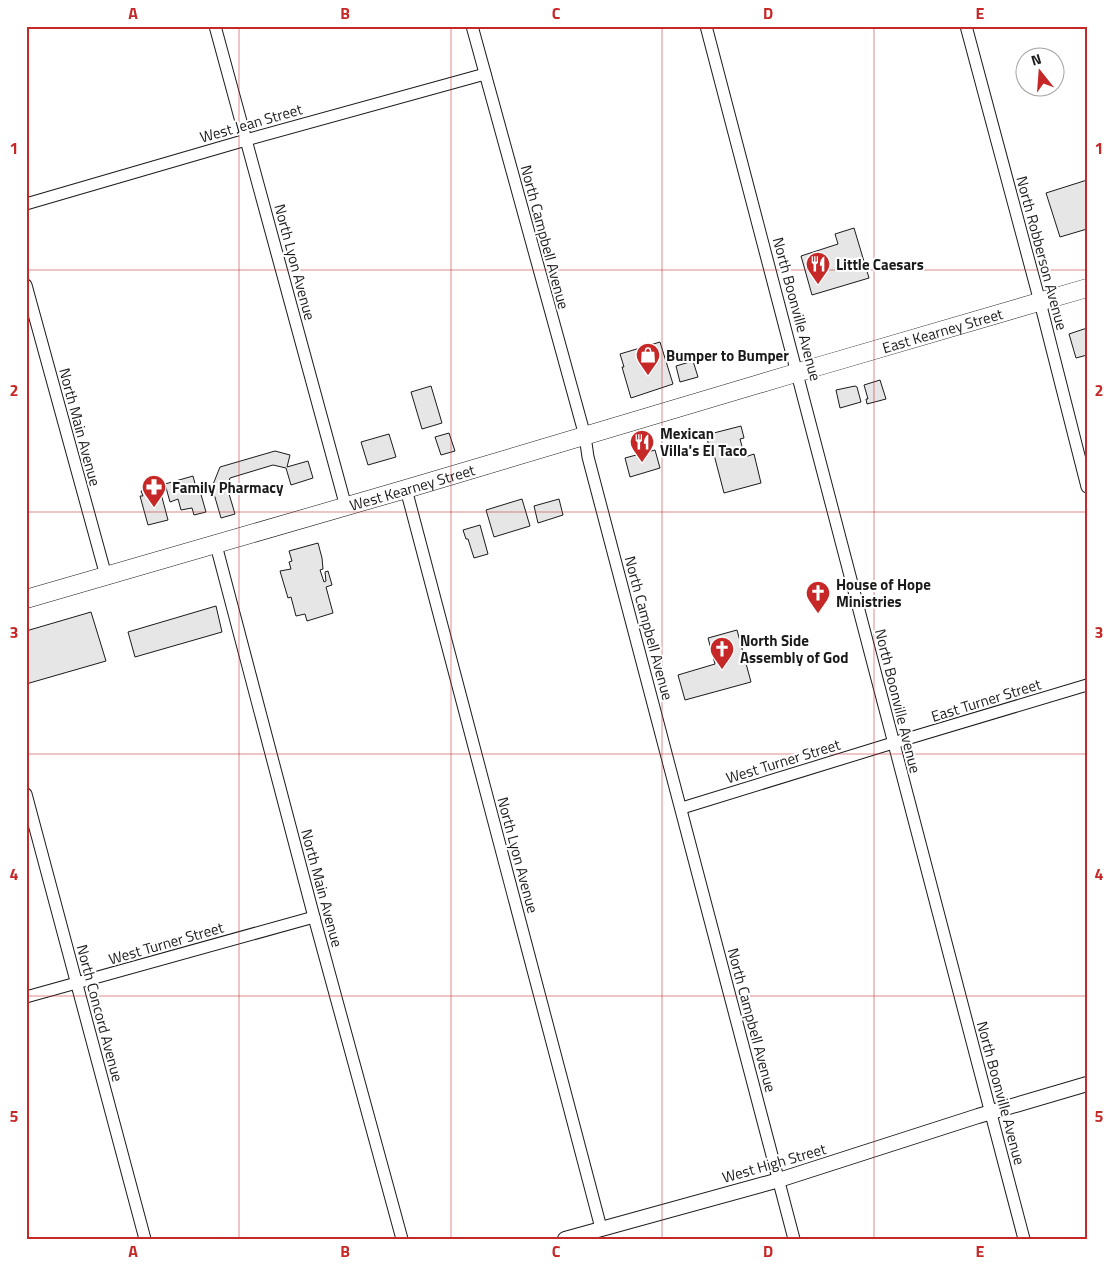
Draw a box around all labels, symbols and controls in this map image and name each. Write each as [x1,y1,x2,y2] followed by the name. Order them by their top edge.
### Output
[128,1,138,25] text: A
[340,1,350,25] text: B
[552,1,561,25] text: C
[763,1,773,25] text: D
[976,1,985,25] text: E
[1016,48,1066,98] north arrow
[1028,48,1044,71] text: N
[197,97,306,149] street label: West Jean Street
[10,136,18,160] text: 1
[1095,136,1103,160] text: 1
[515,162,575,312] street label: North Campbell Avenue
[1010,173,1074,333] street label: North Robberson Avenue
[268,201,322,323] street label: North Lyon Avenue
[767,234,827,384] street label: North Boonville Avenue
[805,251,831,285] restaurant icon: Little Caesars
[836,253,924,276] place label: Little Caesars
[879,301,1006,359] street label: East Kearney Street
[635,342,661,376] shop icon: Bumper to Bumper
[666,344,789,367] place label: Bumper to Bumper
[53,365,107,489] street label: North Main Avenue
[10,378,18,402] text: 2
[1095,378,1103,402] text: 2
[660,422,747,462] place label: Mexican Villa's El Taco
[629,429,655,463] restaurant icon: Mexican Villa's El Taco
[347,457,478,516] street label: West Kearney Street
[141,474,167,508] pharmacy icon: Family Pharmacy
[172,476,284,499] place label: Family Pharmacy
[619,553,679,703] street label: North Campbell Avenue
[836,573,931,613] place label: House of Hope Ministries
[805,580,831,614] church icon: House of Hope Ministries
[10,620,18,644] text: 3
[1095,620,1103,644] text: 3
[869,626,927,776] street label: North Boonville Avenue
[740,629,848,669] place label: North Side Assembly of God
[709,636,735,670] church icon: North Side Assembly of God
[928,672,1045,728] street label: East Turner Street
[723,732,844,789] street label: West Turner Street
[491,794,545,916] street label: North Lyon Avenue
[295,826,349,950] street label: North Main Avenue
[10,862,19,886] text: 4
[1095,862,1104,886] text: 4
[106,915,227,970] street label: West Turner Street
[71,942,129,1084] street label: North Concord Avenue
[722,945,782,1095] street label: North Campbell Avenue
[971,1018,1031,1168] street label: North Boonville Avenue
[10,1104,19,1128] text: 5
[1095,1104,1104,1128] text: 5
[719,1137,829,1189] street label: West High Street
[128,1239,138,1263] text: A
[340,1239,350,1263] text: B
[552,1239,561,1263] text: C
[763,1239,773,1263] text: D
[976,1239,985,1263] text: E

